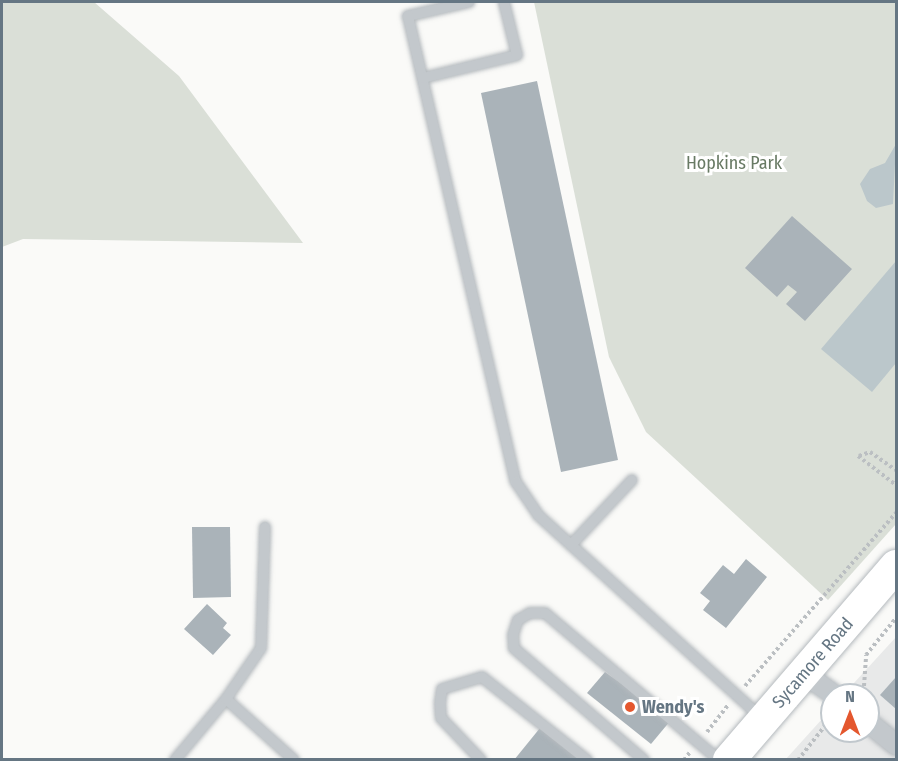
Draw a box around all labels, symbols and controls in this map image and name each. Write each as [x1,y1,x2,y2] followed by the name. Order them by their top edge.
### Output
[686,152,782,174] park label: Hopkins Park
[768,613,858,713] street label: Sycamore Road
[820,683,880,743] north arrow
[845,687,855,706] text: N
[642,696,704,718] place label: Wendy's
[623,700,637,714] marker: Wendy's

